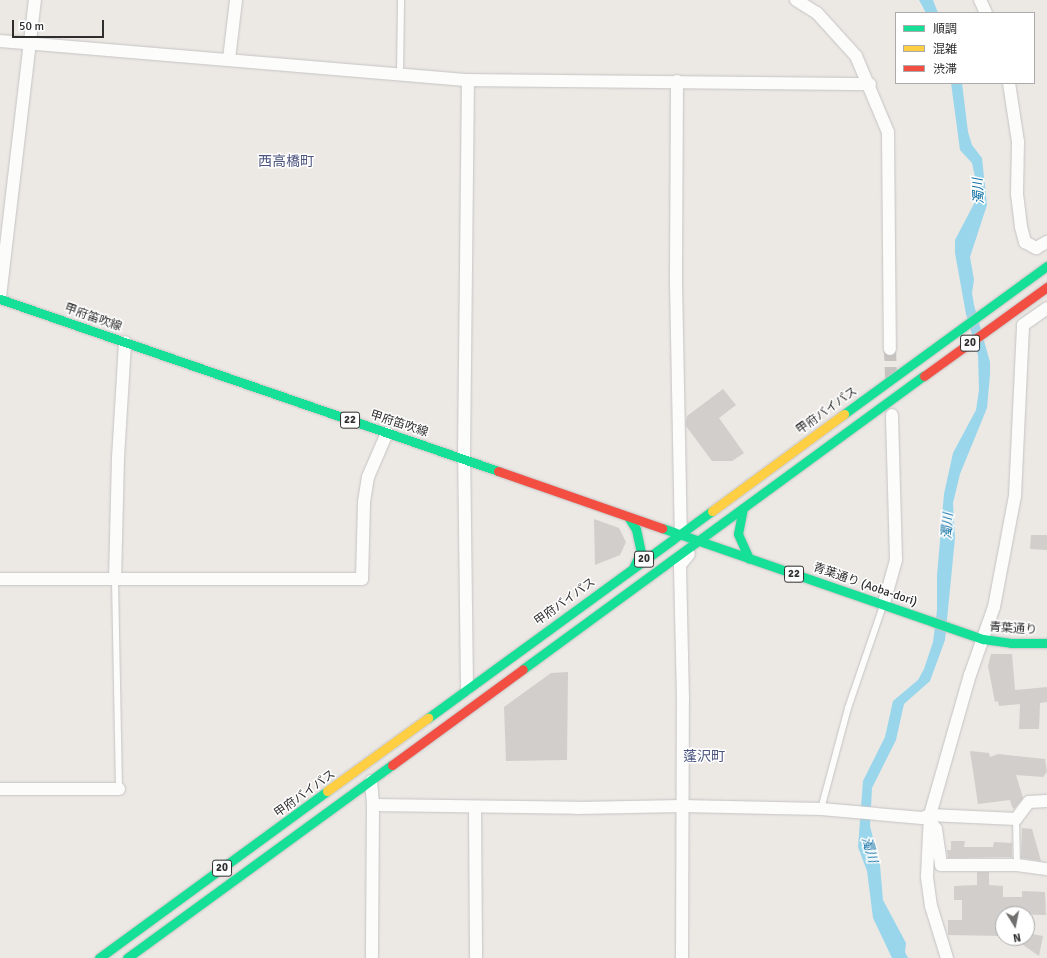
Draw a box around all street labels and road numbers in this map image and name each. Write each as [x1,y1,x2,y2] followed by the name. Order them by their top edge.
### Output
[62,301,124,335] street label: 甲府笛吹線
[960,334,980,352] road number: 20
[794,384,860,438] street label: 甲府バイパス
[368,408,430,440] street label: 甲府笛吹線
[340,411,360,429] road number: 22
[634,550,654,568] road number: 20
[811,560,919,610] street label: 青葉通り (Aoba-dori)
[784,565,804,583] road number: 22
[532,575,598,629] street label: 甲府バイパス
[989,620,1037,638] street label: 青葉通り
[272,767,338,821] street label: 甲府バイパス
[212,859,232,877] road number: 20

